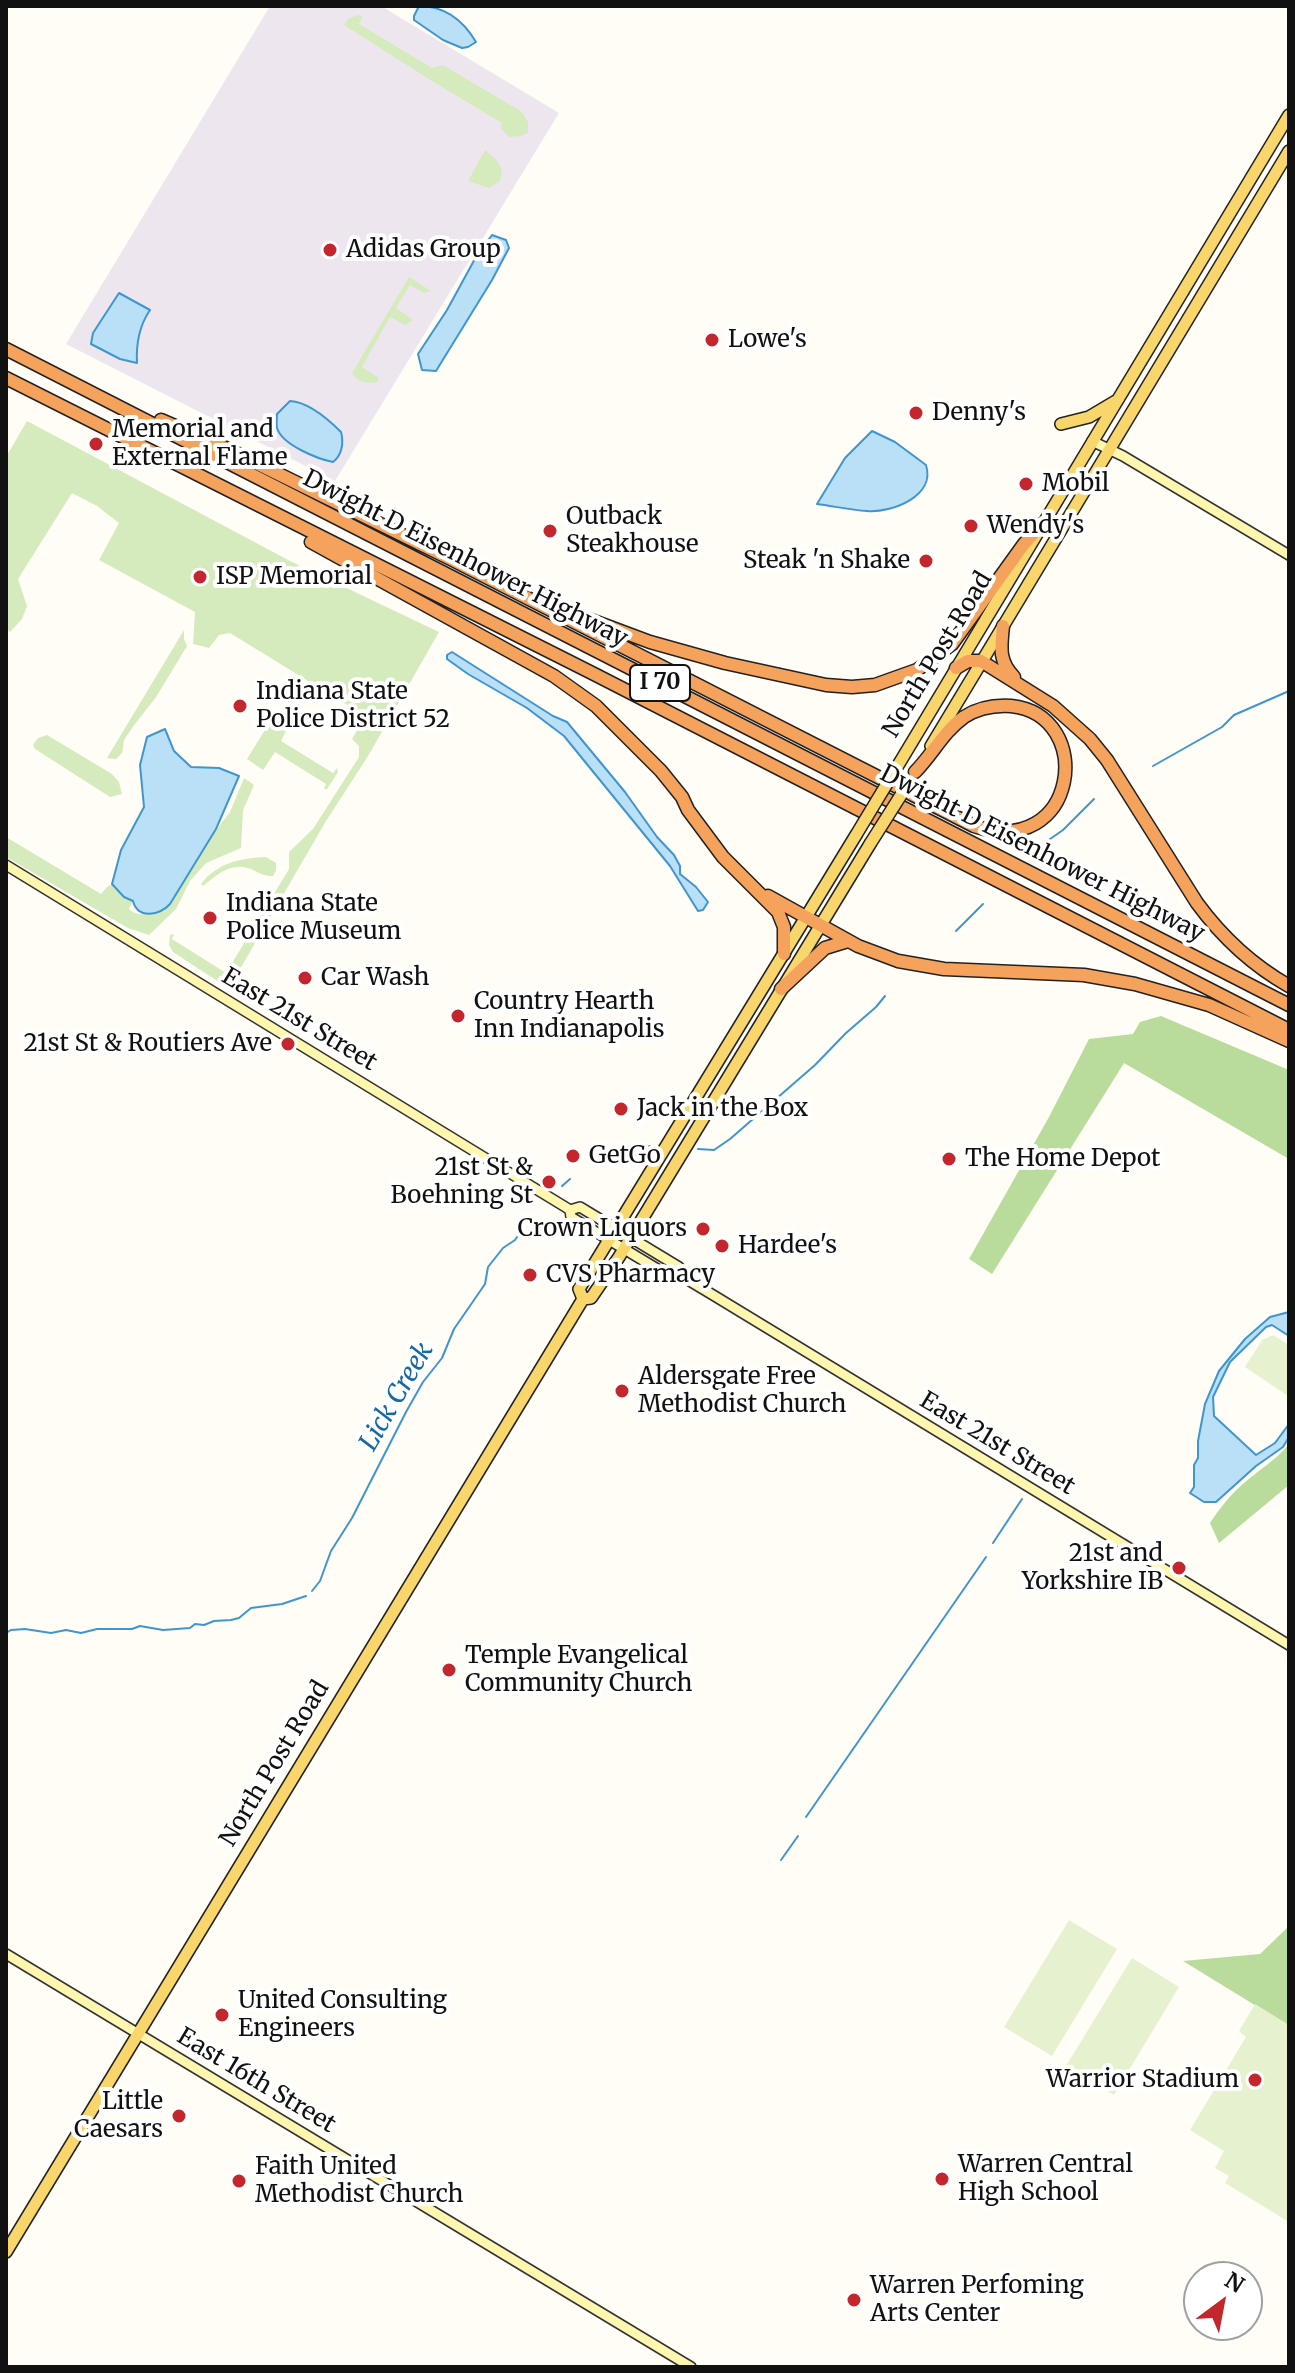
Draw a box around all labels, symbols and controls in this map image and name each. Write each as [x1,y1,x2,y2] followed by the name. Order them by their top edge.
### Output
[346,236,501,264] place label: Adidas Group
[321,241,339,259] marker: Adidas Group
[728,326,807,354] place label: Lowe's
[703,331,721,349] marker: Lowe's
[932,399,1026,427] place label: Denny's
[907,404,925,422] marker: Denny's
[112,416,287,472] place label: Memorial and External Flame
[87,435,105,453] marker: Memorial and External Flame
[298,464,632,654] street label: Dwight D Eisenhower Highway
[1042,470,1109,498] place label: Mobil
[1017,475,1035,493] marker: Mobil
[566,503,699,559] place label: Outback Steakhouse
[987,512,1084,540] place label: Wendy's
[962,517,980,535] marker: Wendy's
[541,522,559,540] marker: Outback Steakhouse
[743,547,910,575] place label: Steak 'n Shake
[917,552,935,570] marker: Steak 'n Shake
[216,563,372,591] place label: ISP Memorial
[877,567,999,743] street label: North Post Road
[191,568,209,586] marker: ISP Memorial
[630,665,690,701] road number: I 70
[256,678,450,734] place label: Indiana State Police District 52
[231,697,249,715] marker: Indiana State Police District 52
[875,759,1209,949] street label: Dwight D Eisenhower Highway
[226,890,401,946] place label: Indiana State Police Museum
[201,909,219,927] marker: Indiana State Police Museum
[216,962,382,1078] street label: East 21st Street
[321,964,429,992] place label: Car Wash
[296,969,314,987] marker: Car Wash
[474,988,664,1044] place label: Country Hearth Inn Indianapolis
[449,1007,467,1025] marker: Country Hearth Inn Indianapolis
[24,1030,272,1058] place label: 21st St & Routiers Ave
[279,1035,297,1053] marker: 21st St & Routiers Ave
[637,1095,808,1123] place label: Jack in the Box
[612,1100,630,1118] marker: Jack in the Box
[589,1142,661,1170] place label: GetGo
[965,1145,1160,1173] place label: The Home Depot
[564,1147,582,1165] marker: GetGo
[940,1150,958,1168] marker: The Home Depot
[391,1154,533,1210] place label: 21st St & Boehning St
[540,1173,558,1191] marker: 21st St & Boehning St
[518,1215,687,1243] place label: Crown Liquors
[694,1220,712,1238] marker: Crown Liquors
[738,1232,837,1260] place label: Hardee's
[713,1237,731,1255] marker: Hardee's
[546,1261,715,1289] place label: CVS Pharmacy
[521,1266,539,1284] marker: CVS Pharmacy
[354,1337,440,1457] water label: Lick Creek
[638,1363,846,1419] place label: Aldersgate Free Methodist Church
[613,1382,631,1400] marker: Aldersgate Free Methodist Church
[914,1386,1080,1502] street label: East 21st Street
[1022,1540,1163,1596] place label: 21st and Yorkshire IB
[1170,1559,1188,1577] marker: 21st and Yorkshire IB
[465,1642,692,1698] place label: Temple Evangelical Community Church
[440,1661,458,1679] marker: Temple Evangelical Community Church
[214,1676,336,1852] street label: North Post Road
[238,1987,447,2043] place label: United Consulting Engineers
[213,2006,231,2024] marker: United Consulting Engineers
[172,2022,340,2140] street label: East 16th Street
[1046,2066,1239,2094] place label: Warrior Stadium
[1246,2071,1264,2089] marker: Warrior Stadium
[74,2088,163,2144] place label: Little Caesars
[170,2107,188,2125] marker: Little Caesars
[958,2151,1133,2207] place label: Warren Central High School
[255,2153,463,2209] place label: Faith United Methodist Church
[933,2170,951,2188] marker: Warren Central High School
[230,2172,248,2190] marker: Faith United Methodist Church
[1183,2261,1263,2341] north arrow
[1220,2266,1249,2299] text: N
[870,2272,1084,2328] place label: Warren Perfoming Arts Center
[845,2291,863,2309] marker: Warren Perfoming Arts Center

